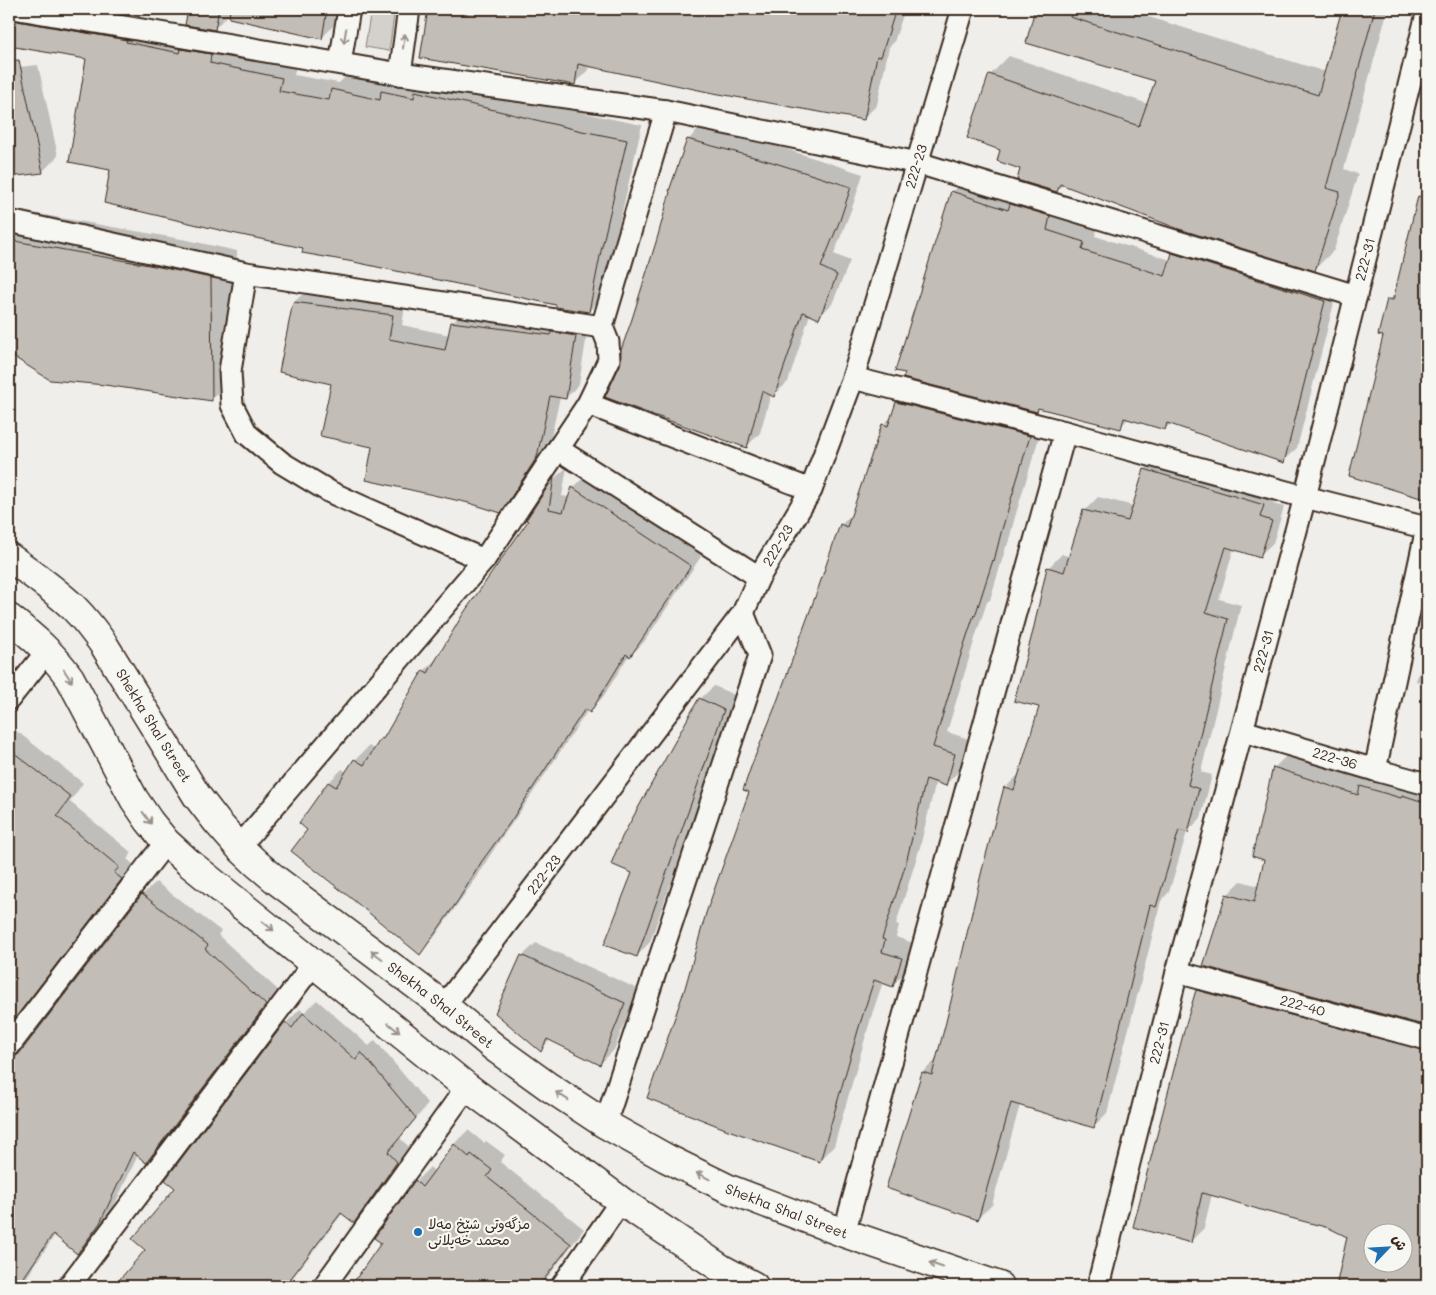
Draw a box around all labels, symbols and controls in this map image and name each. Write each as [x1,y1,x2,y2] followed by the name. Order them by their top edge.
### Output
[339,28,349,44] one-way arrow
[399,34,409,50] one-way arrow
[900,142,931,191] street label: 222-23
[1350,235,1379,283] street label: 222-31
[758,521,797,570] street label: 222-23
[1248,627,1278,675] street label: 222-31
[112,665,196,786] street label: Shekha Shal Street
[63,669,73,683] one-way arrow
[1310,742,1360,773] street label: 222-36
[142,811,152,825] one-way arrow
[522,851,565,898] street label: 222-23
[261,920,274,931] one-way arrow
[371,950,384,961] one-way arrow
[384,957,498,1052] street label: Shekha Shal Street
[1278,990,1328,1020] street label: 222-40
[1144,1019,1173,1066] street label: 222-31
[387,1022,400,1033] one-way arrow
[555,1091,569,1101] one-way arrow
[696,1171,711,1180] one-way arrow
[723,1178,851,1243] street label: Shekha Shal Street
[428,1214,530,1249] place label: مزگەوتی شێخ مەلا محمد خەیلانی
[1364,1222,1414,1272] north arrow
[412,1226,424,1238] marker: مزگەوتی شێخ مەلا محمد خەیلانی
[1388,1231,1412,1253] text: ش
[929,1260,945,1269] one-way arrow

